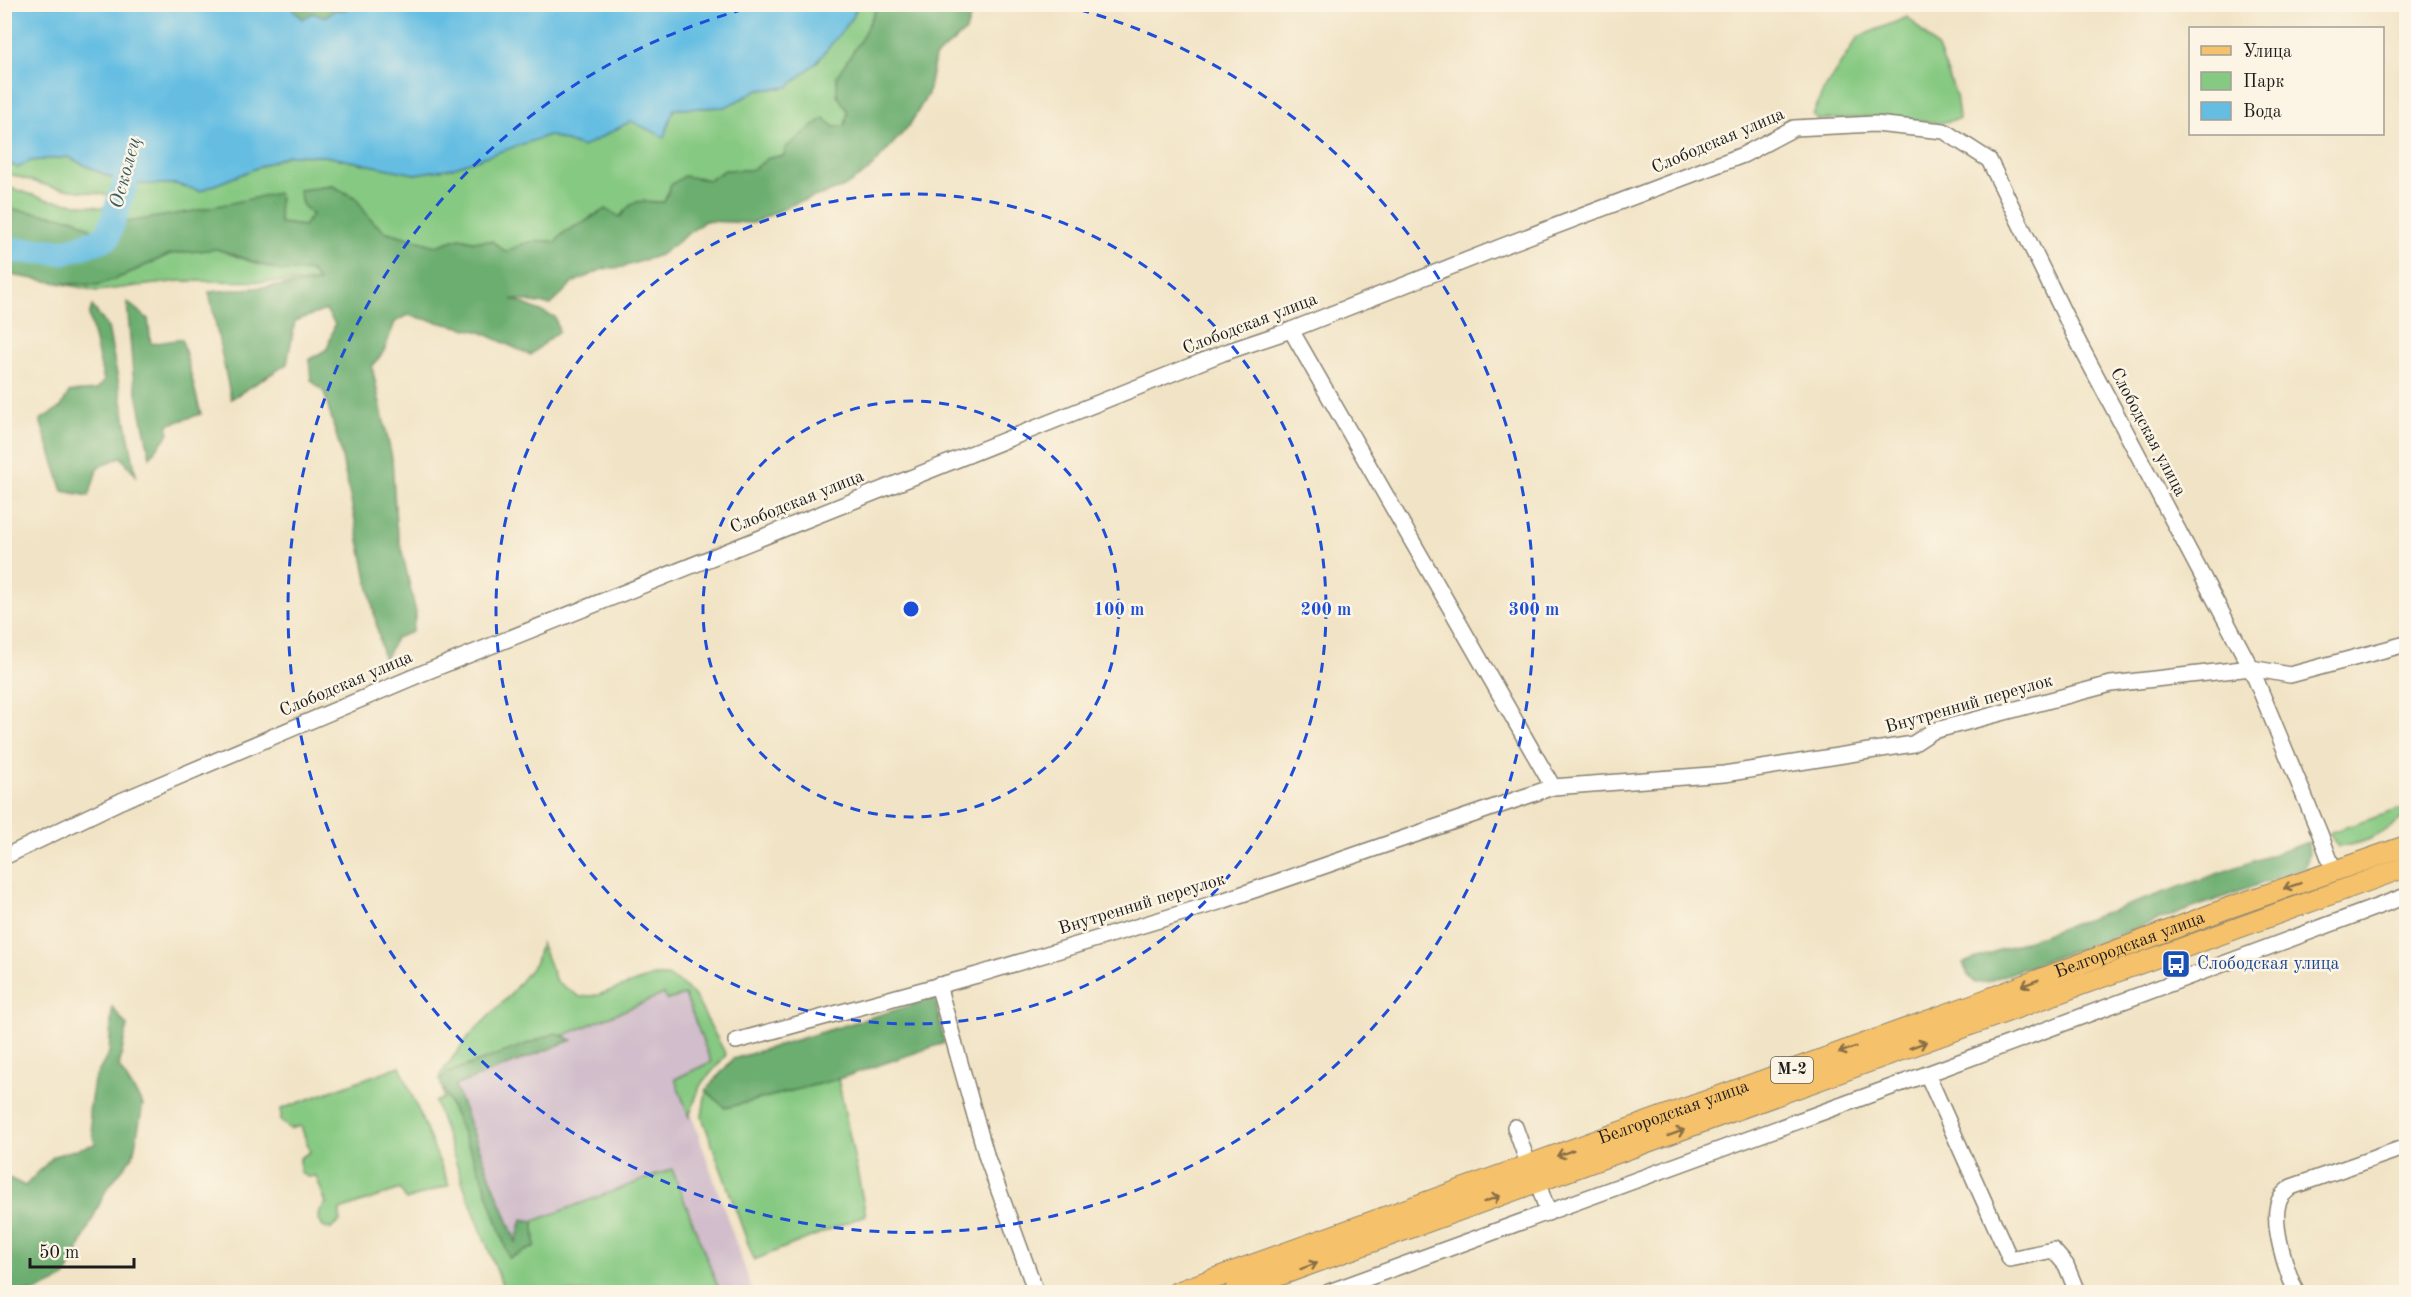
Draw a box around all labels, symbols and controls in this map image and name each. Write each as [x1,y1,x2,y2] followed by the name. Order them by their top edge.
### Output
[2189,27,2384,135] legend
[2243,43,2292,61] text: Улица
[2243,73,2284,91] text: Парк
[2243,103,2282,121] text: Вода
[1649,105,1787,177] street label: Слободская улица
[107,135,145,211] water label: Осколец
[1180,290,1320,358] street label: Слободская улица
[2107,365,2189,499] street label: Слободская улица
[728,467,867,537] street label: Слободская улица
[901,599,921,619] centre of rings
[1094,601,1144,619] text: 100 m
[1301,601,1351,619] text: 200 m
[1509,601,1559,619] text: 300 m
[277,648,415,720] street label: Слободская улица
[1883,671,2055,737] street label: Внутренний переулок
[1056,870,1228,938] street label: Внутренний переулок
[2283,881,2302,892] one-way arrow
[2052,909,2207,982] street label: Белгородская улица
[2160,948,2192,980] bus stop icon: Слободская улица
[2197,955,2340,973] place label: Слободская улица
[2021,978,2040,989] one-way arrow
[1908,1038,1927,1049] one-way arrow
[1838,1046,1857,1057] one-way arrow
[1771,1057,1813,1083] road number: М-2
[1596,1077,1751,1148] street label: Белгородская улица
[1666,1126,1685,1137] one-way arrow
[1556,1148,1575,1159] one-way arrow
[1483,1193,1501,1204] one-way arrow
[30,1231,134,1269] scale bar
[39,1244,79,1262] text: 50 m
[1299,1259,1318,1270] one-way arrow

